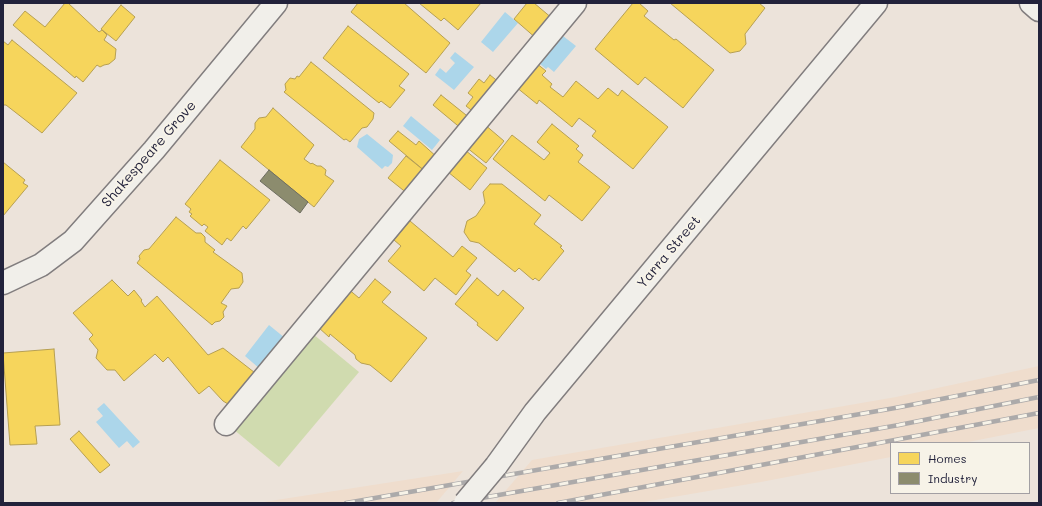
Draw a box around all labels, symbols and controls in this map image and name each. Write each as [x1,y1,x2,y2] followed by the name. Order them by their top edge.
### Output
[98,97,200,211] street label: Shakespeare Grove
[634,212,704,292] street label: Yarra Street
[890,442,1030,494] legend
[928,450,967,466] text: Homes
[928,470,977,486] text: Industry

